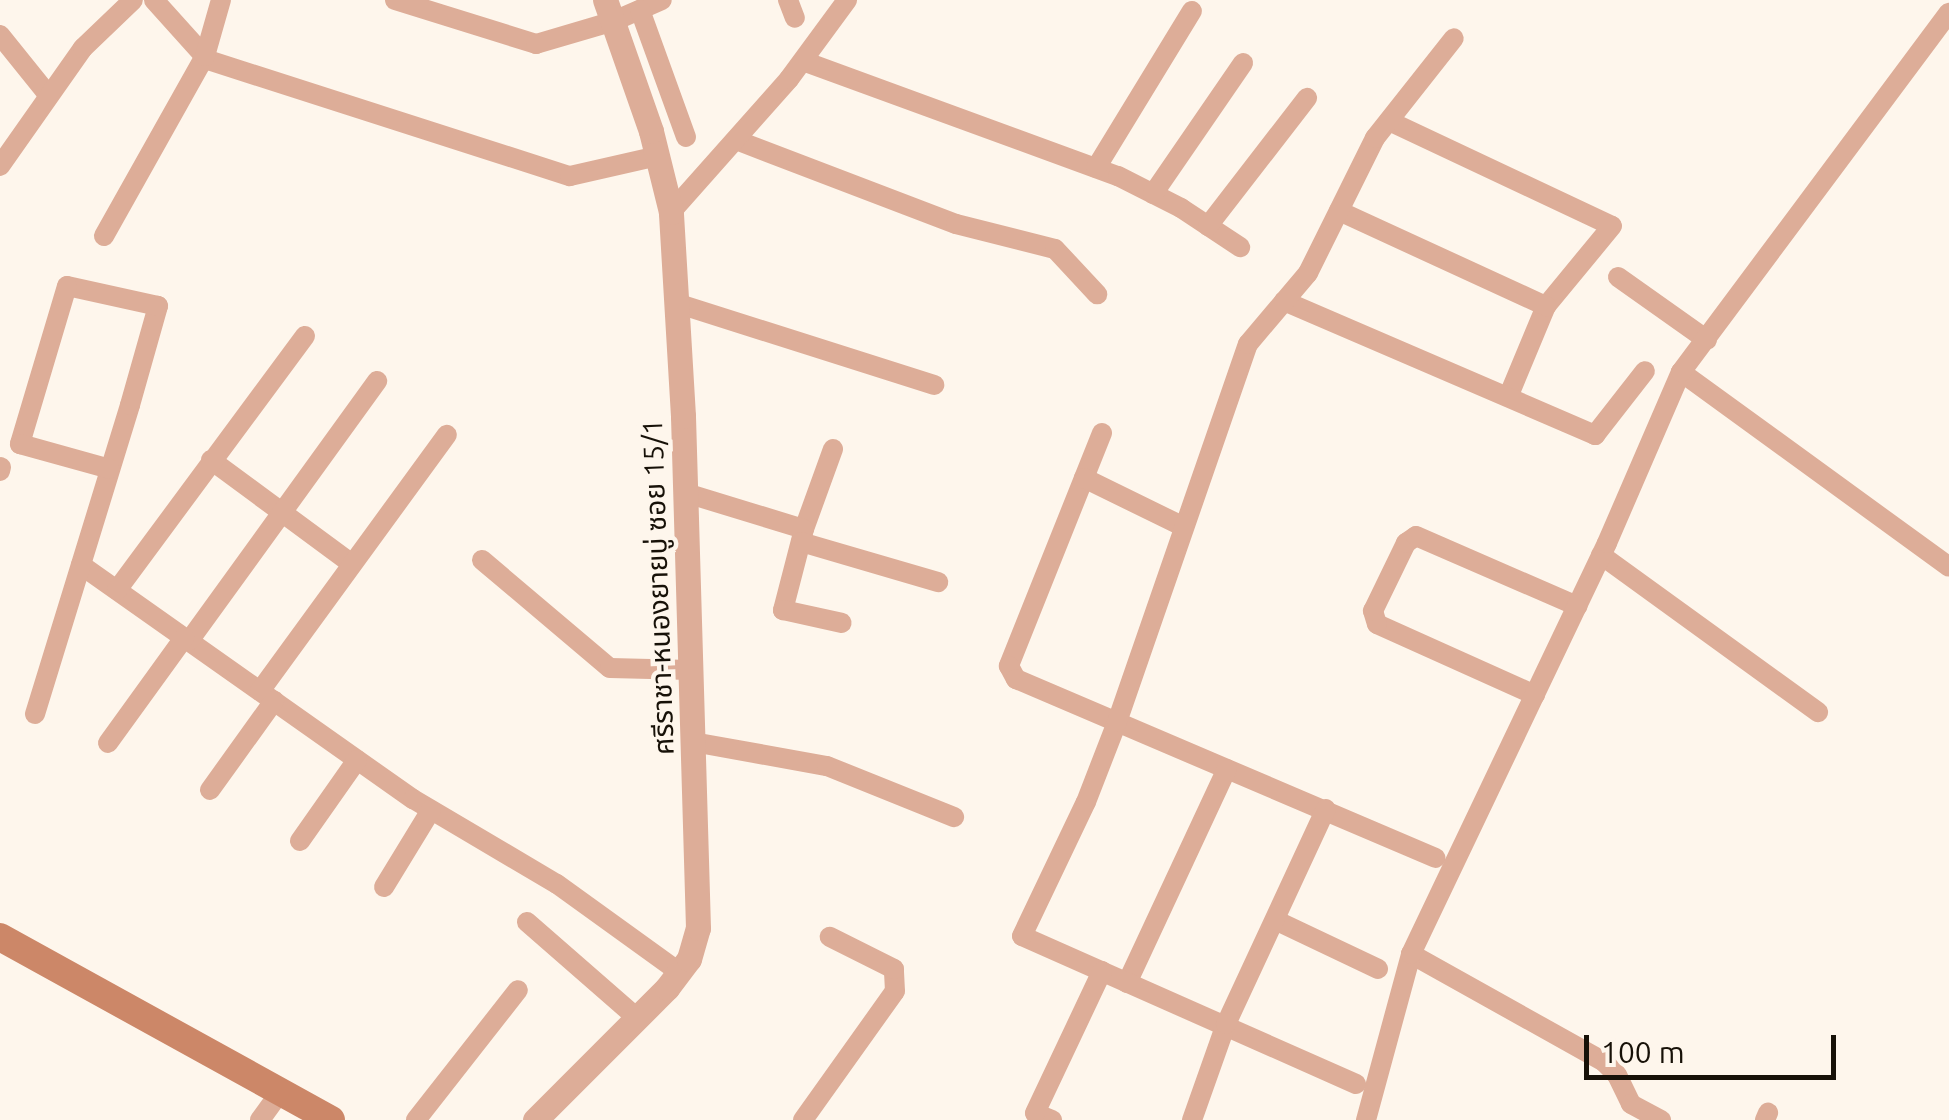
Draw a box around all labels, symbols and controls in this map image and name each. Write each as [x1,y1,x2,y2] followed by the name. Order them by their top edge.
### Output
[635,418,681,756] street label: ศรีราชา-หนองยายบู่ ซอย 15/1
[1589,1015,1842,1077] scale bar
[1601,1035,1685,1069] text: 100 m

